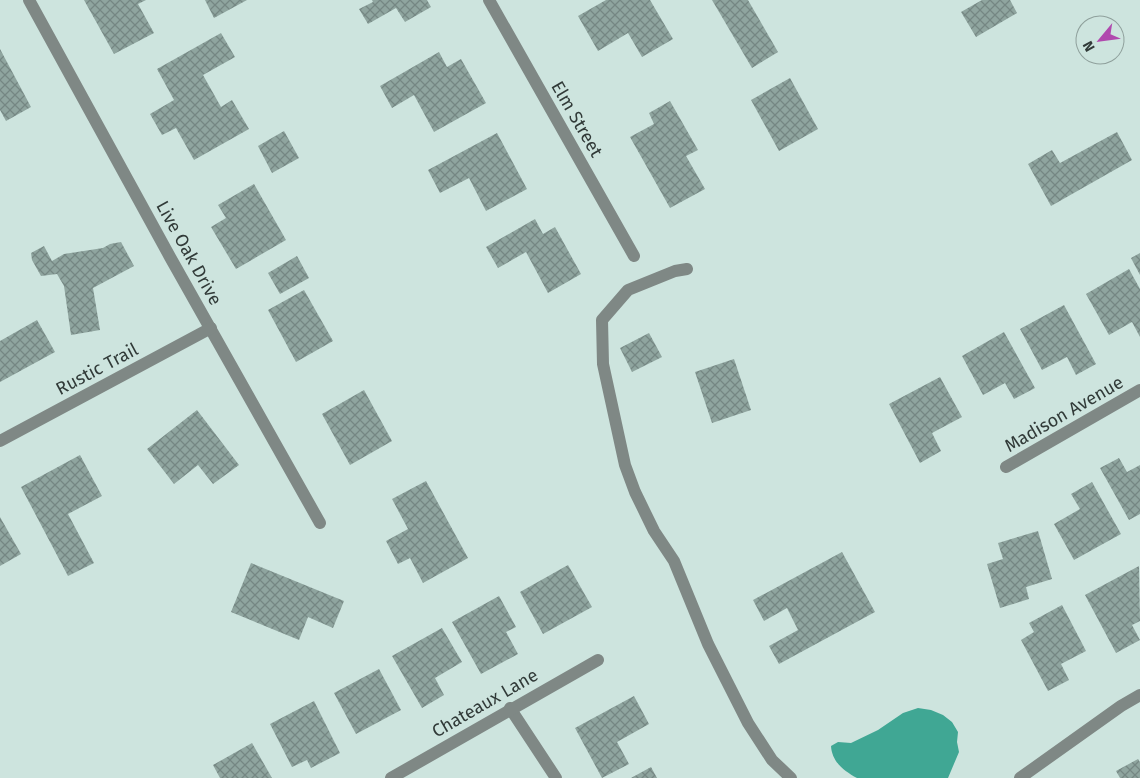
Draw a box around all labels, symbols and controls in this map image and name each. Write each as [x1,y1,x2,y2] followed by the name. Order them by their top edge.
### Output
[1075,15,1125,65] north arrow
[1079,38,1099,54] text: N
[547,77,608,161] street label: Elm Street
[151,197,227,309] street label: Live Oak Drive
[52,338,142,400] street label: Rustic Trail
[1001,371,1127,457] street label: Madison Avenue
[428,664,542,742] street label: Chateaux Lane

